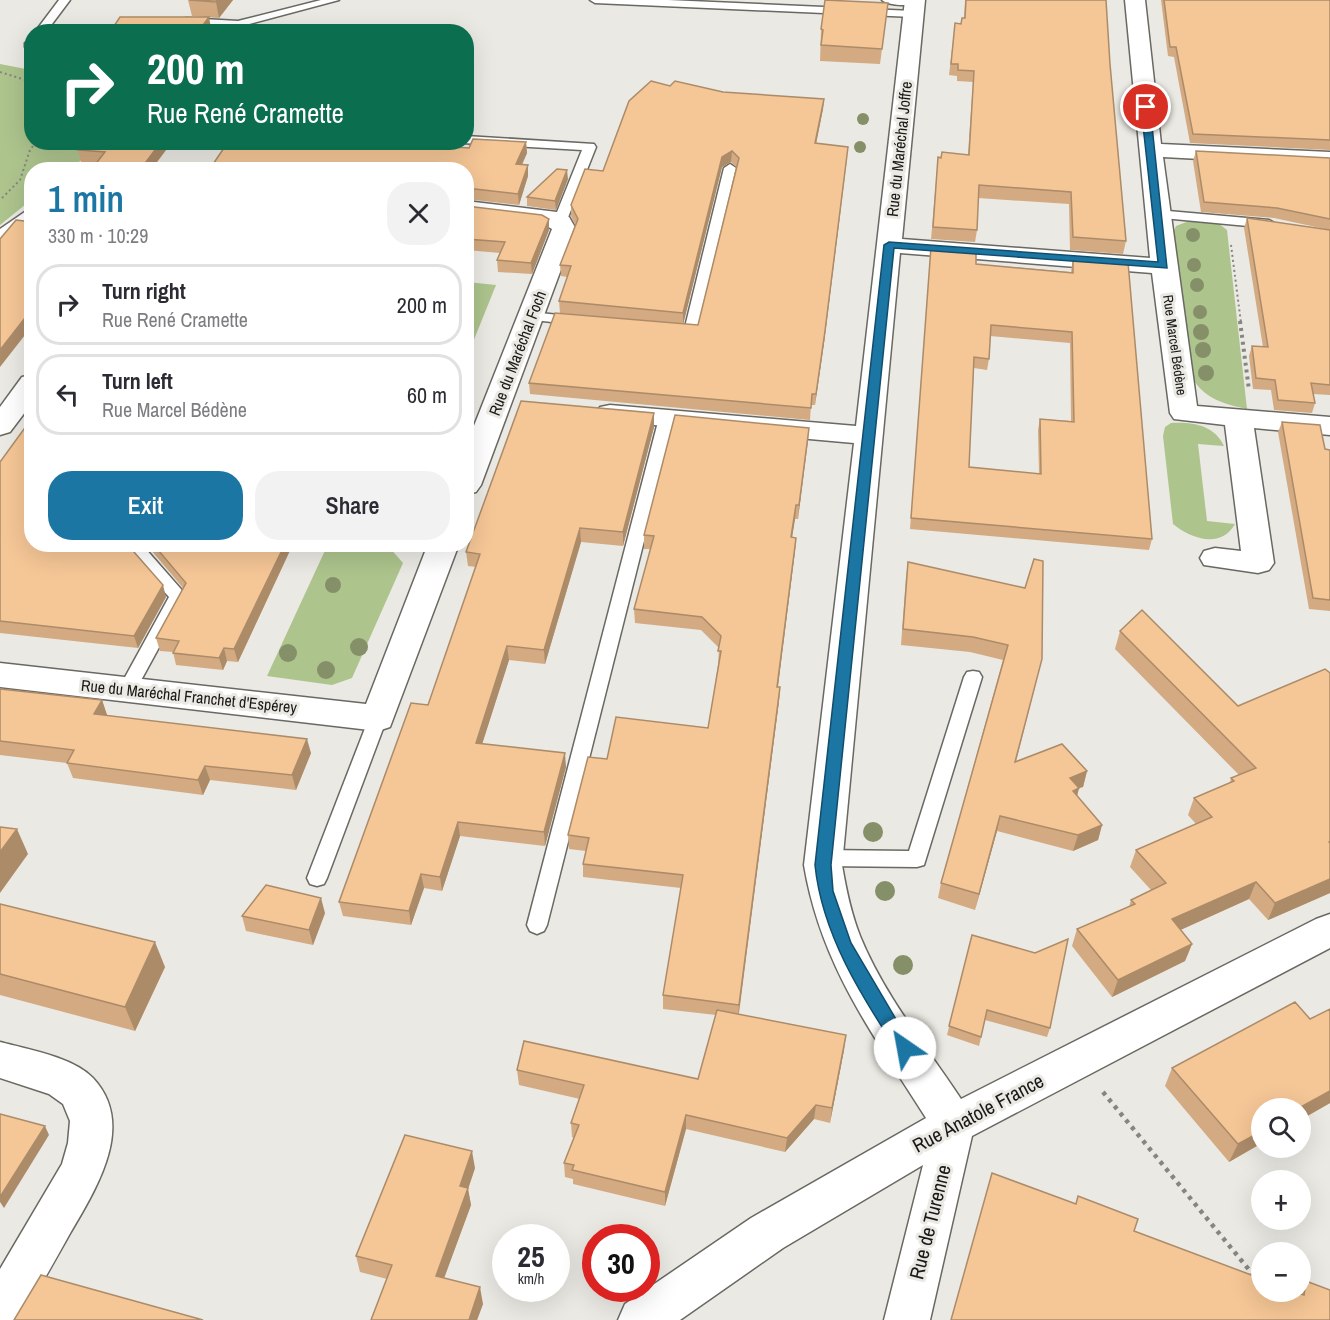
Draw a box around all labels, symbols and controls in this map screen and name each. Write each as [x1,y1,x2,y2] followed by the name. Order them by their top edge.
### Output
[147,41,245,97] text: 200 m
[48,48,126,126] icon: right
[881,80,917,218] street label: Rue du Maréchal Joffre
[1120,81,1171,132] pin
[1129,90,1162,123] icon: arrive
[147,95,344,131] text: Rue René Cramette
[48,175,124,223] text: 1 min
[387,182,450,245] button: close
[48,222,148,249] text: 330 m · 10:29
[102,276,186,306] text: Turn right
[483,287,551,419] street label: Rue du Maréchal Foch
[51,288,84,321] icon: right
[397,290,447,320] text: 200 m
[1159,294,1191,396] street label: Rue Marcel Bédène
[102,306,248,333] text: Rue René Cramette
[102,366,173,396] text: Turn left
[51,378,84,411] icon: left
[407,380,447,410] text: 60 m
[102,396,247,423] text: Rue Marcel Bédène
[48,471,243,540] button: Exit
[255,471,450,540] button: Share
[80,674,298,718] street label: Rue du Maréchal Franchet d'Espérey
[873,1016,937,1080] position arrow
[907,1067,1048,1159] street label: Rue Anatole France
[1251,1098,1311,1302] map controls
[1251,1098,1311,1158] button: search
[902,1162,957,1282] street label: Rue de Turenne
[1251,1170,1311,1230] button: +
[582,1224,660,1302] speed limit sign: 30
[517,1236,545,1276] text: 25
[1251,1242,1311,1302] button: −
[518,1268,544,1289] text: km/h

